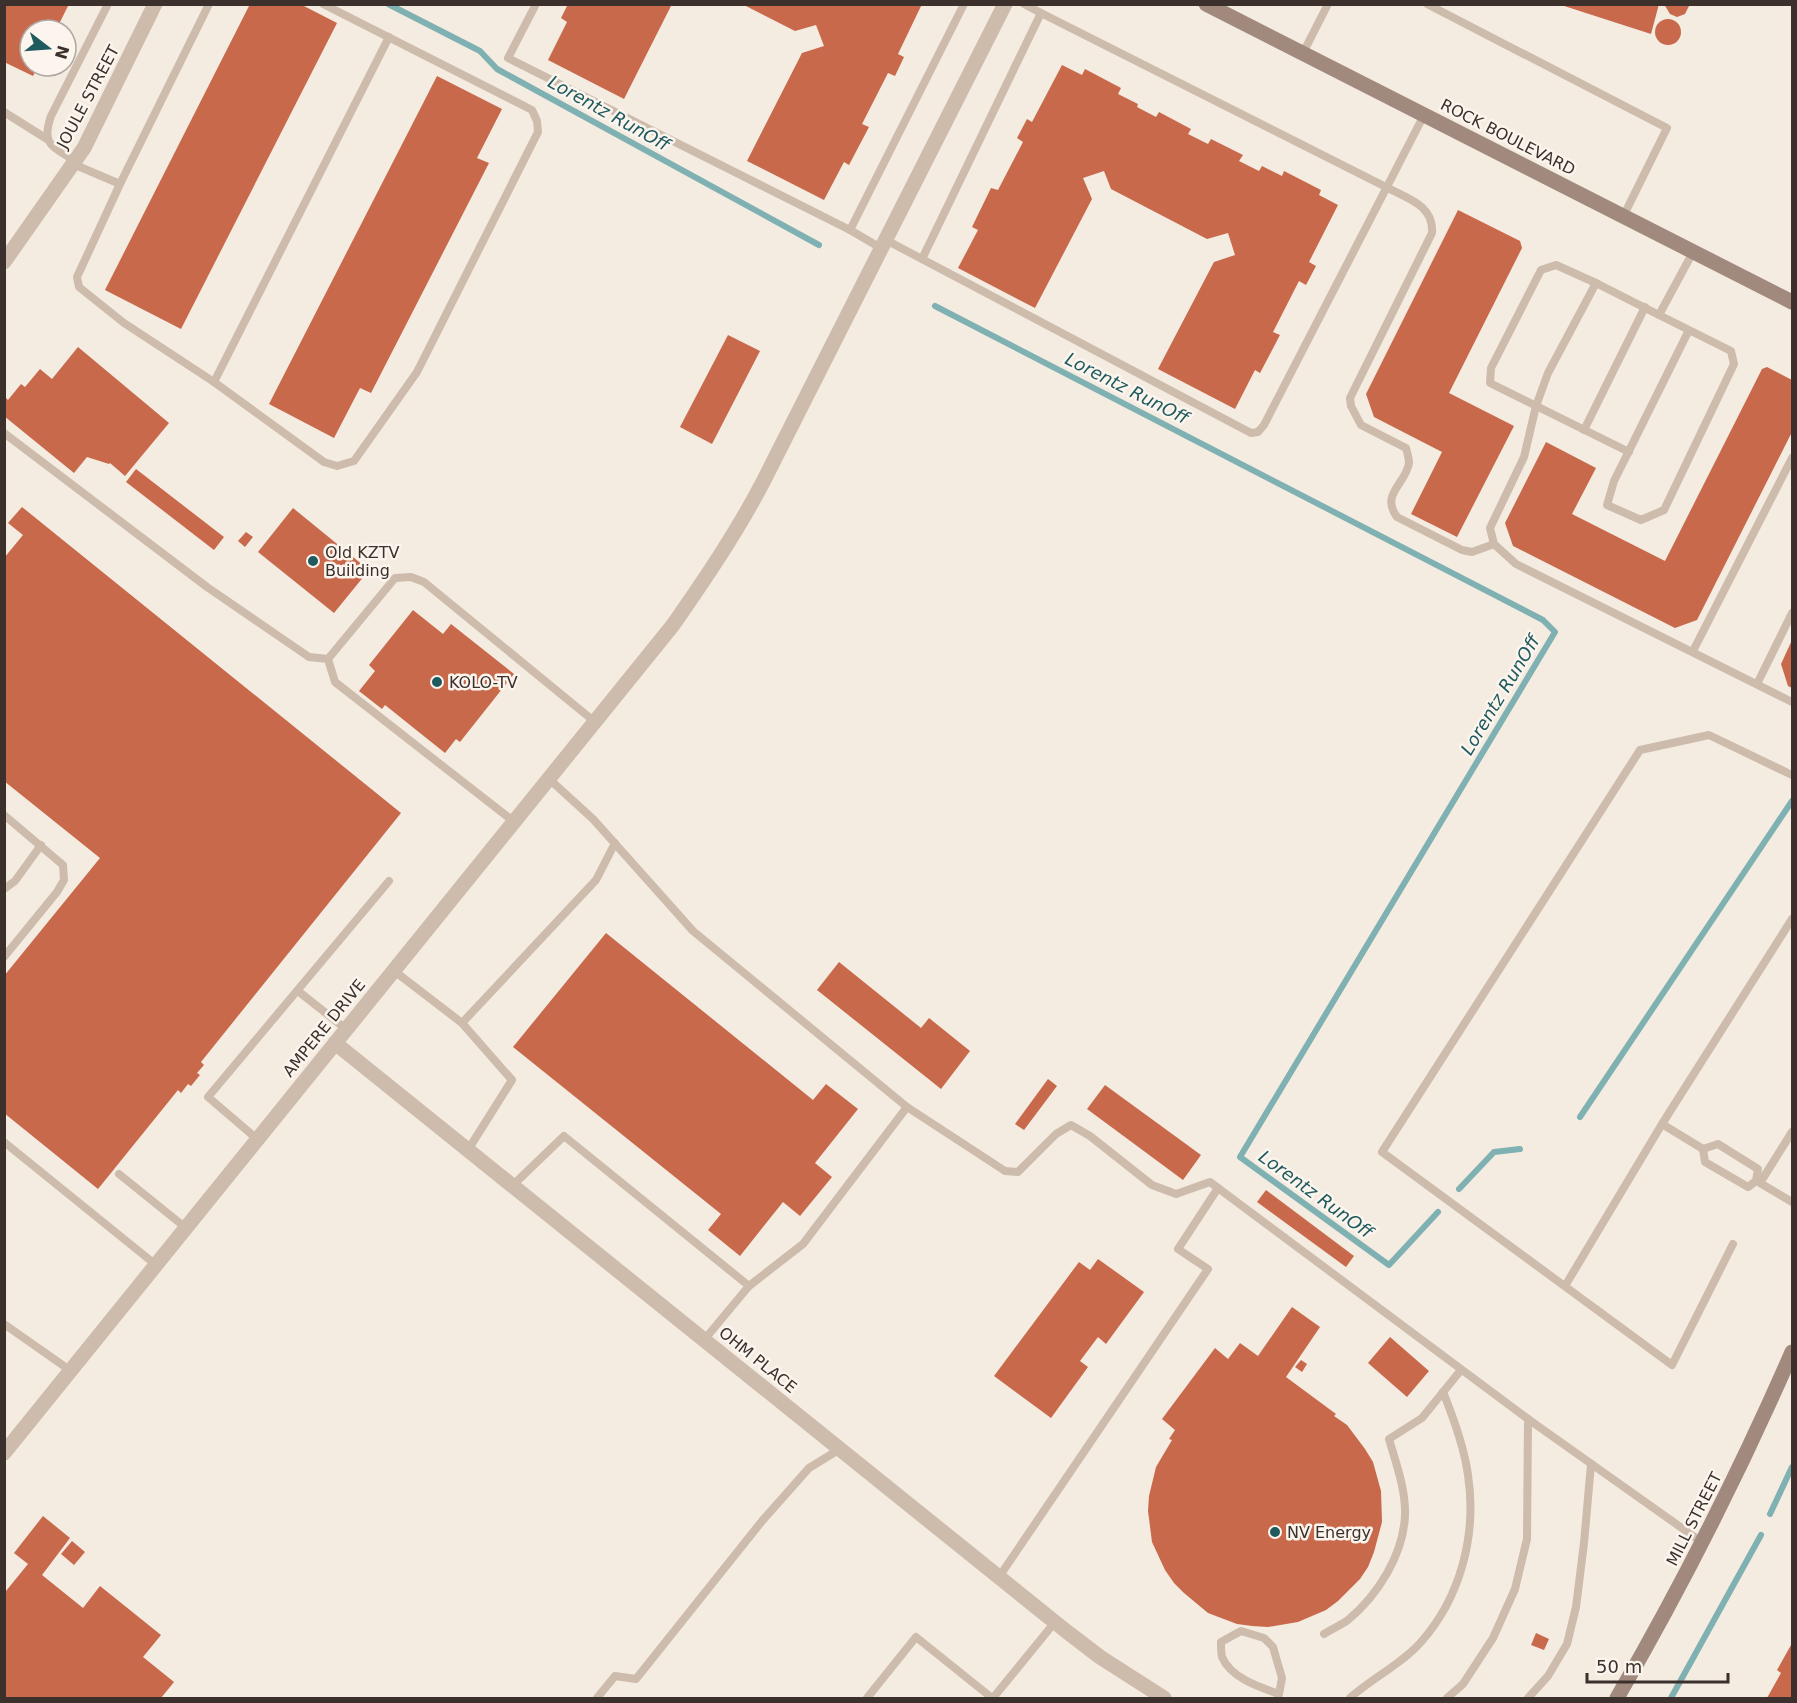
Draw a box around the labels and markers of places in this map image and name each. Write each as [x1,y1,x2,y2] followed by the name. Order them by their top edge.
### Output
[325,543,400,580] place label: Old KZTV Building
[306,554,320,568] marker: Old KZTV Building
[449,673,518,692] place label: KOLO-TV
[430,675,444,689] marker: KOLO-TV
[1287,1523,1371,1542] place label: NV Energy
[1268,1525,1282,1539] marker: NV Energy

